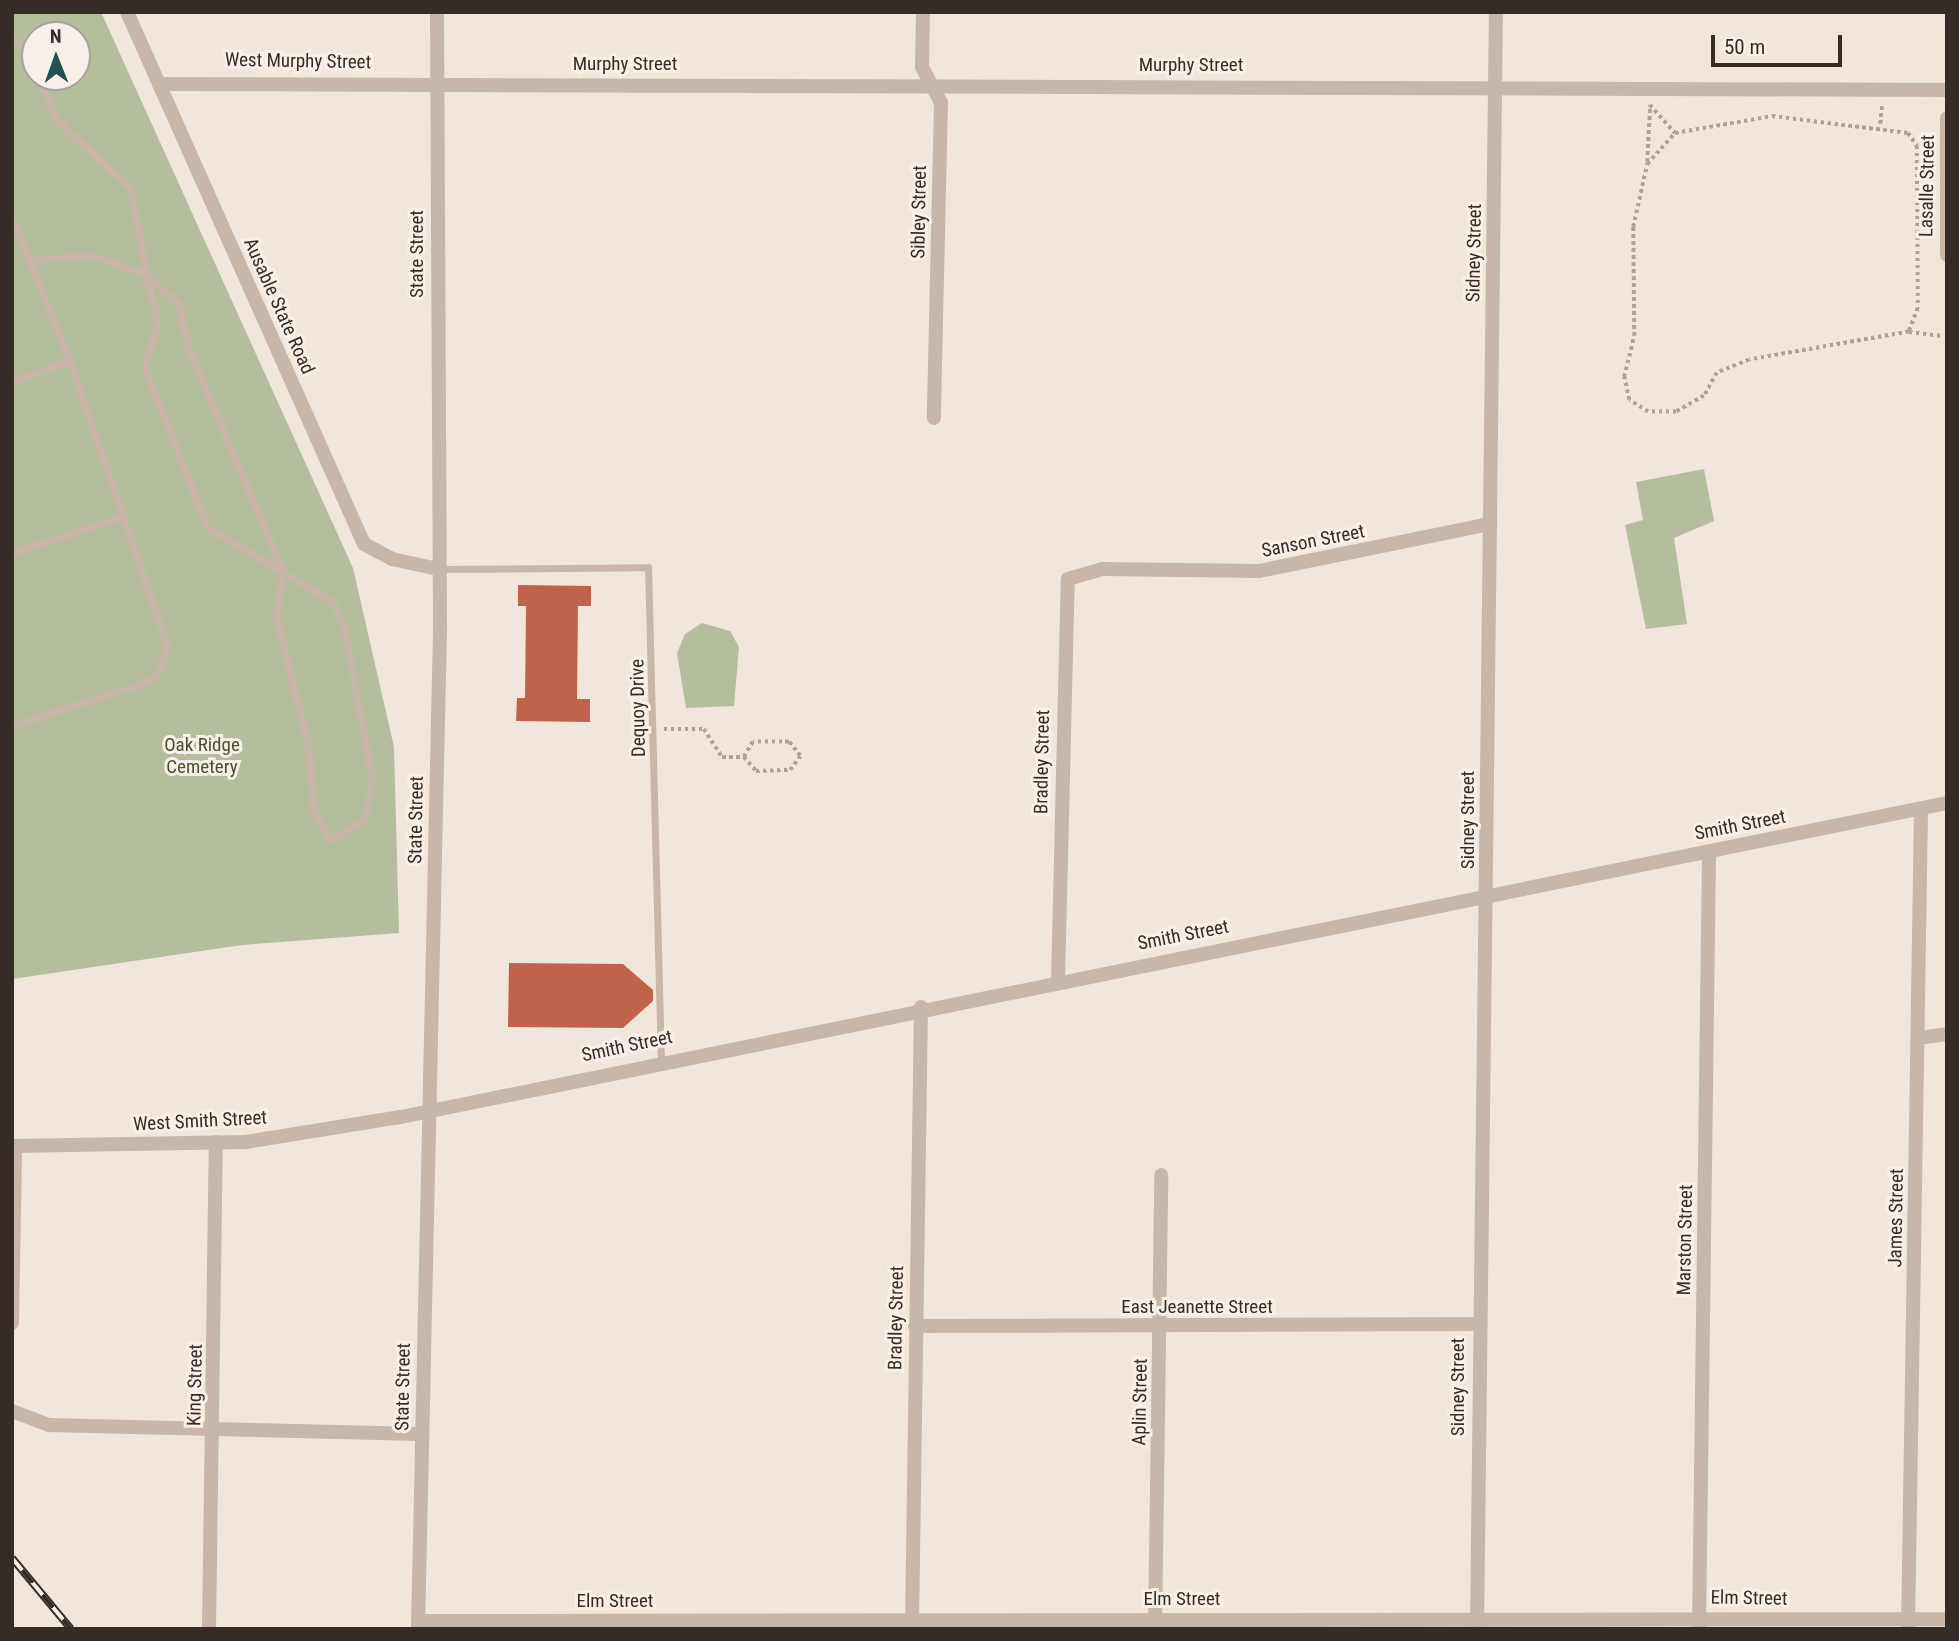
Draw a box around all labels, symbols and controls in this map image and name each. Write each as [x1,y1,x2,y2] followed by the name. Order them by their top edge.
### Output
[21,21,91,91] north arrow
[1714,21,1845,65] scale bar
[50,25,62,48] text: N
[1724,35,1765,59] text: 50 m
[225,48,371,74] street label: West Murphy Street
[573,53,677,75] street label: Murphy Street
[1139,54,1243,76] street label: Murphy Street
[1915,135,1939,237] street label: Lasalle Street
[907,165,931,259] street label: Sibley Street
[1462,204,1486,302] street label: Sidney Street
[406,210,428,298] street label: State Street
[239,234,319,378] street label: Ausable State Road
[1260,520,1366,562] street label: Sanson Street
[626,659,650,757] street label: Dequoy Drive
[1030,710,1054,814] street label: Bradley Street
[164,734,240,778] park label: Oak Ridge Cemetery
[1457,771,1479,869] street label: Sidney Street
[404,776,428,864] street label: State Street
[1693,805,1787,845] street label: Smith Street
[1136,915,1230,955] street label: Smith Street
[580,1025,674,1067] street label: Smith Street
[133,1106,267,1136] street label: West Smith Street
[1884,1168,1908,1268] street label: James Street
[1673,1184,1697,1296] street label: Marston Street
[884,1266,908,1370] street label: Bradley Street
[1121,1296,1273,1318] street label: East Jeanette Street
[1447,1338,1469,1436] street label: Sidney Street
[391,1343,415,1431] street label: State Street
[183,1344,207,1426] street label: King Street
[1128,1358,1152,1446] street label: Aplin Street
[1710,1586,1788,1610] street label: Elm Street
[1144,1588,1220,1610] street label: Elm Street
[577,1590,653,1612] street label: Elm Street

